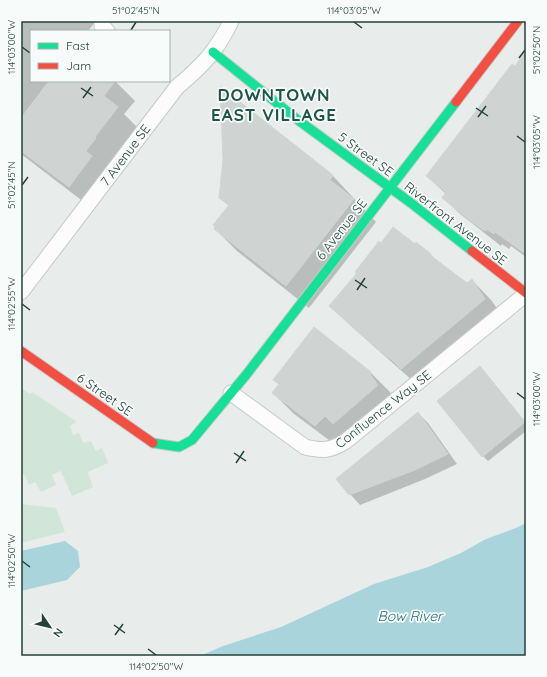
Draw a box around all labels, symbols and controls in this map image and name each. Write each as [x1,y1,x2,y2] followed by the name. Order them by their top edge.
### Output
[112,4,160,17] text: 51°02'45"N
[327,4,381,17] text: 114°03'05"W
[5,19,18,74] text: 114°03'00"W
[530,26,543,74] text: 51°02'50"N
[30,30,170,82] legend
[66,38,90,53] text: Fast
[66,58,91,73] text: Jam
[211,84,337,125] district label: DOWNTOWN EAST VILLAGE
[530,115,543,169] text: 114°03'05"W
[97,121,153,189] street label: 7 Avenue SE
[335,129,397,179] street label: 5 Street SE
[5,161,18,209] text: 51°02'45"N
[401,178,511,268] street label: Riverfront Avenue SE
[312,195,370,263] street label: 6 Avenue SE
[5,277,18,331] text: 114°02'55"W
[332,367,434,451] street label: Confluence Way SE
[74,369,136,419] street label: 6 Street SE
[530,371,543,426] text: 114°03'00"W
[5,534,18,588] text: 114°02'50"W
[30,607,70,647] north arrow
[378,607,444,625] water label: Bow River
[50,625,66,640] text: N
[129,660,183,673] text: 114°02'50"W

